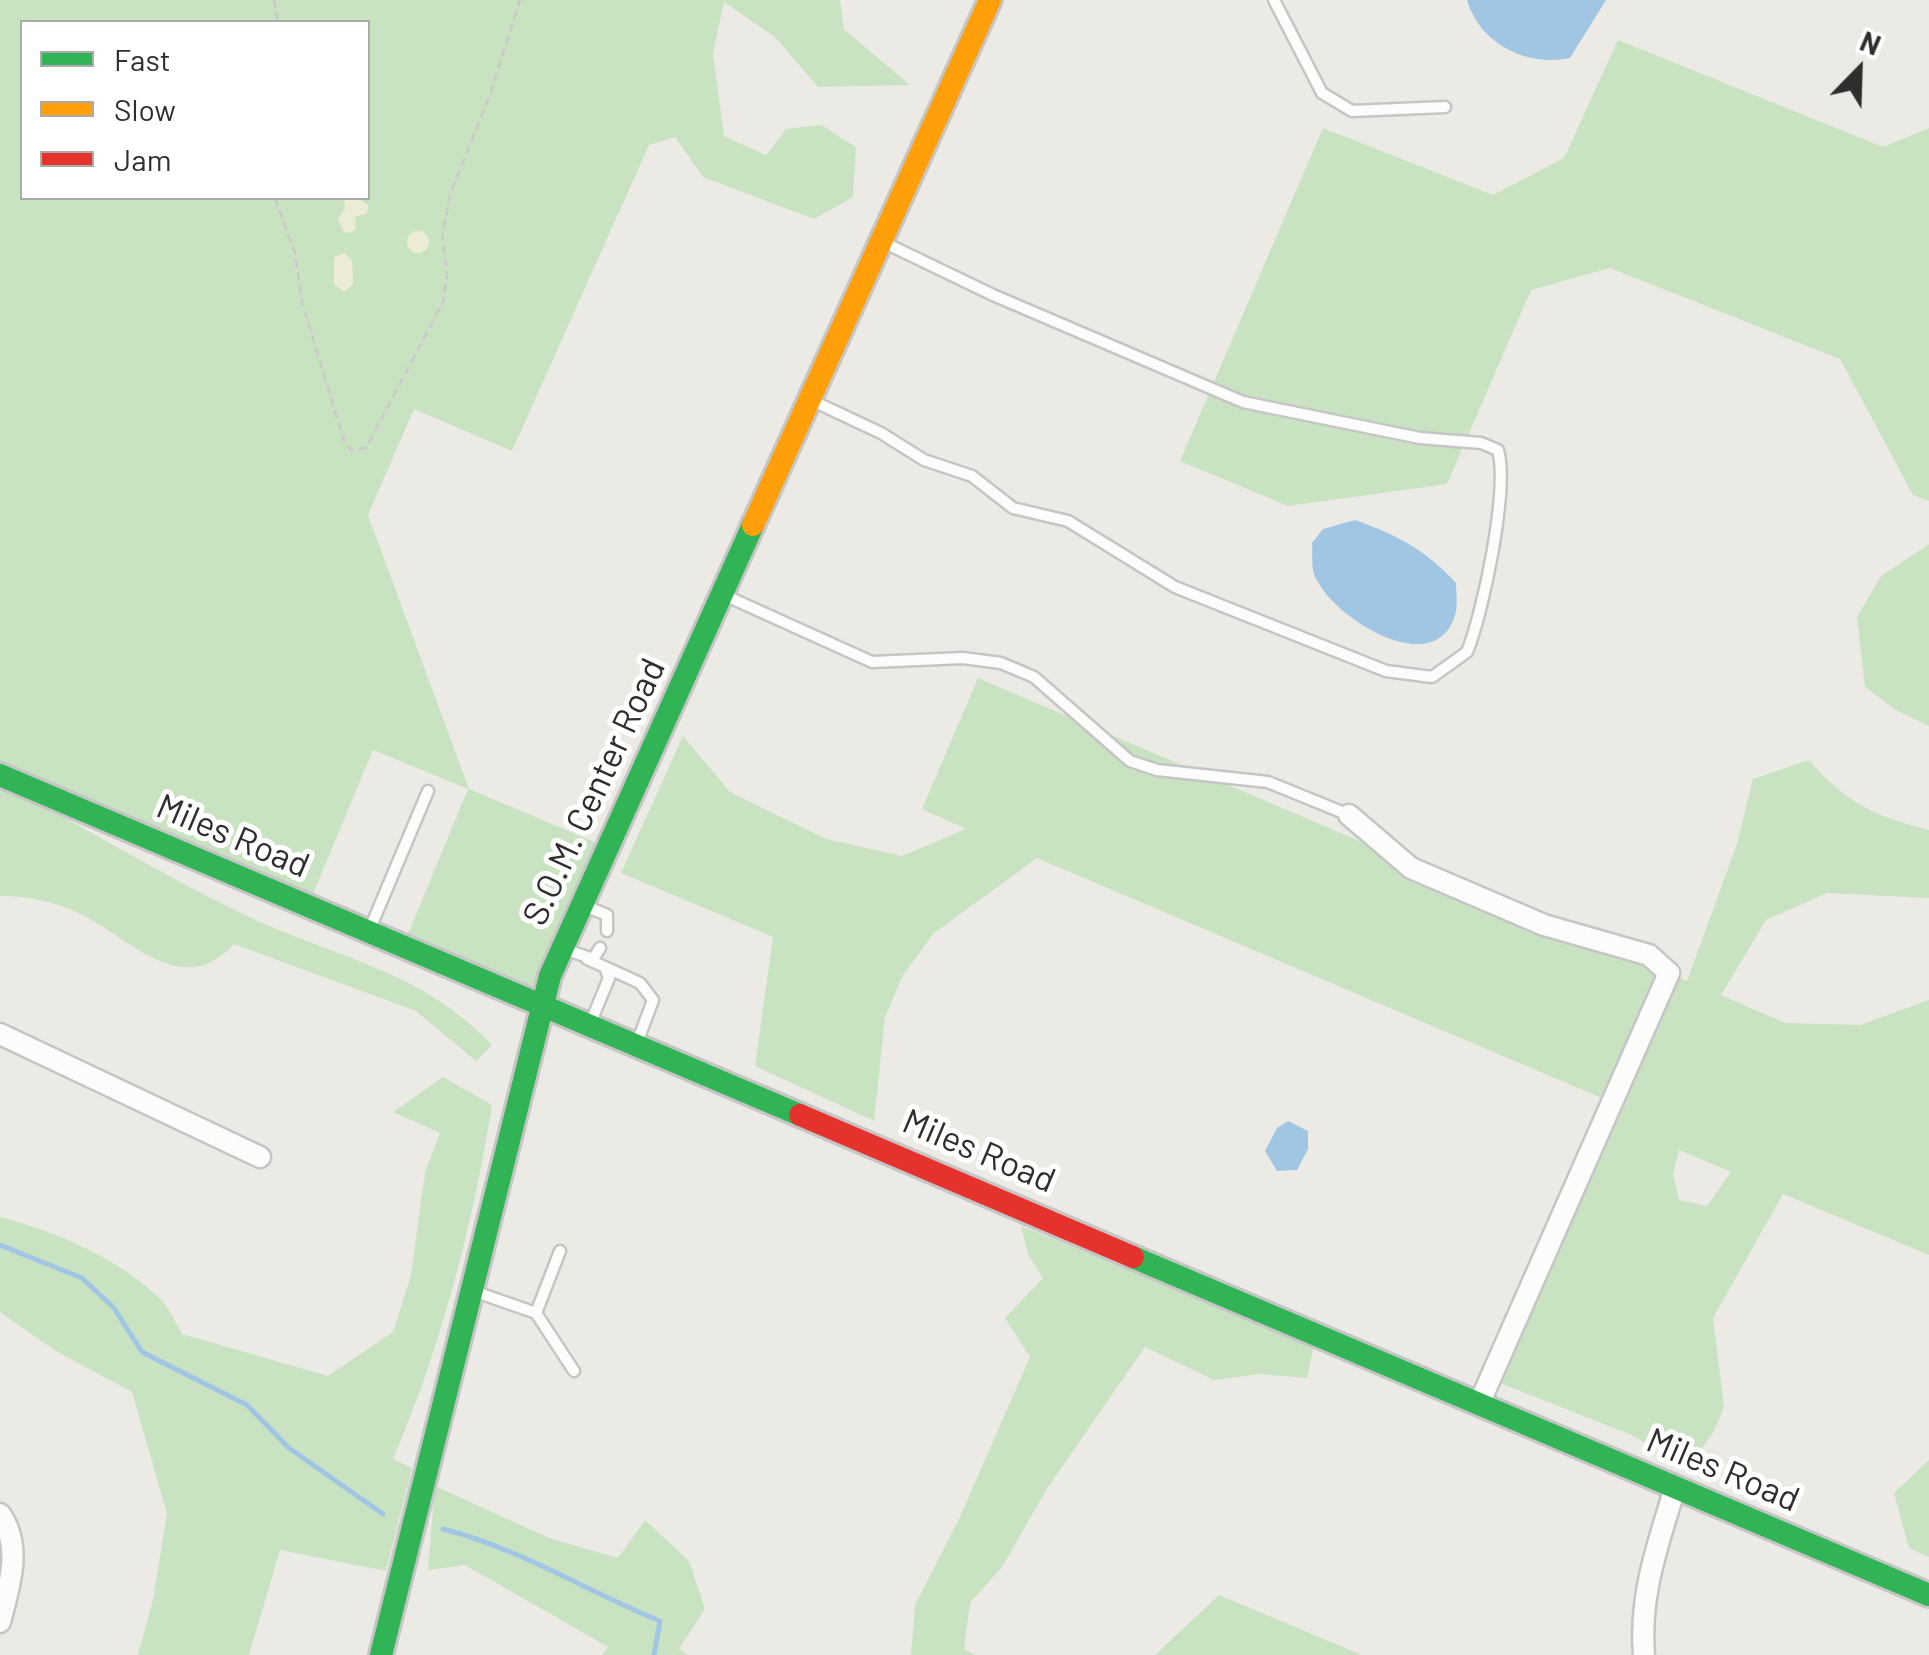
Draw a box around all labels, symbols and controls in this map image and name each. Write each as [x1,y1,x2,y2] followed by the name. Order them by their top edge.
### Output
[20,20,370,200] legend
[1809,20,1909,120] north arrow
[1856,23,1886,62] text: N
[114,41,171,77] text: Fast
[114,91,176,127] text: Slow
[114,141,171,177] text: Jam
[514,652,674,932] street label: S.O.M. Center Road
[150,785,316,887] street label: Miles Road
[896,1100,1062,1202] street label: Miles Road
[1640,1419,1806,1521] street label: Miles Road

